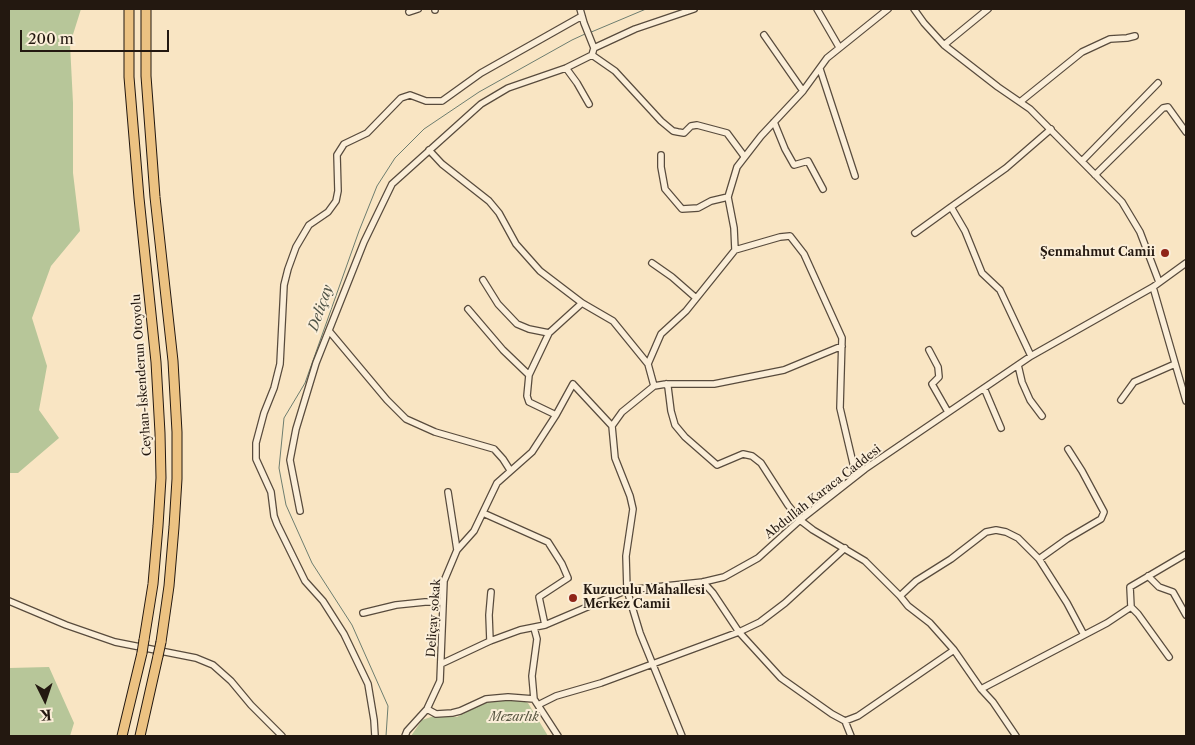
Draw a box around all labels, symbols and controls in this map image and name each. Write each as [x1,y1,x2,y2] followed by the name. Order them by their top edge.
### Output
[22,20,171,52] scale bar
[28,29,74,48] text: 200 m
[1040,246,1155,260] place label: Şenmahmut Camii
[1159,247,1171,259] marker: Şenmahmut Camii
[305,283,337,333] water label: Deliçay
[129,293,155,457] street label: Ceyhan-İskenderun Otoyolu
[762,442,884,542] street label: Abdullah Karaca Caddesi
[424,578,444,658] street label: Deliçay sokak
[583,584,705,612] place label: Kuzuculu Mahallesi Merkez Camii
[567,592,579,604] marker: Kuzuculu Mahallesi Merkez Camii
[20,675,70,725] north arrow
[40,706,52,724] text: K
[489,711,539,725] park label: Mezarlık

